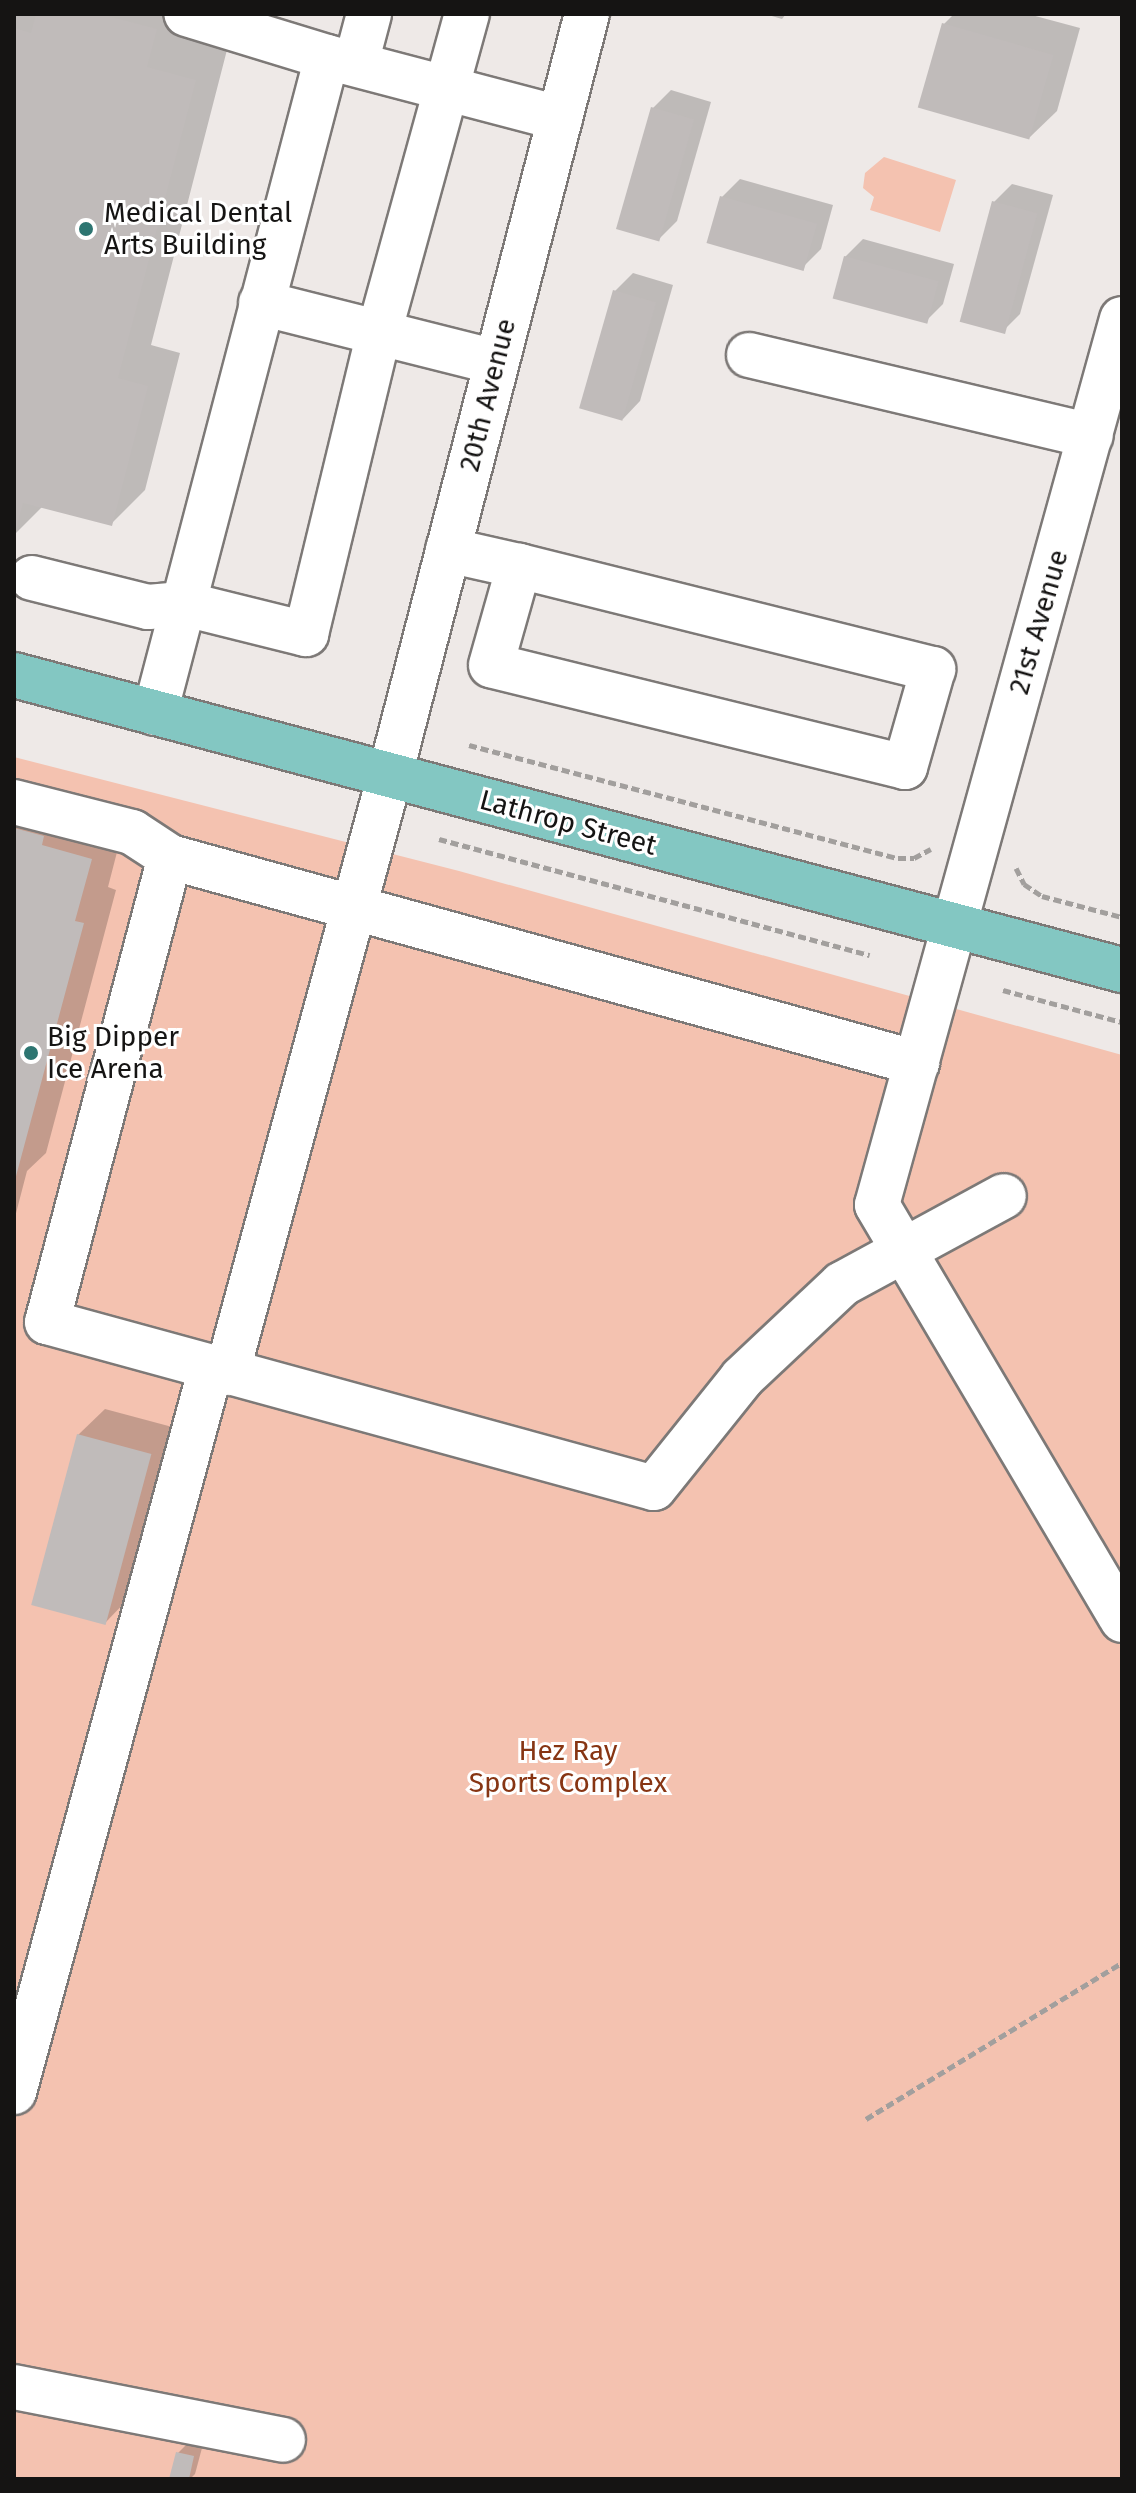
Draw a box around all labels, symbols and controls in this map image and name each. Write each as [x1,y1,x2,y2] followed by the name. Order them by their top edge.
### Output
[104,196,292,262] place label: Medical Dental Arts Building
[75,218,97,240] marker: Medical Dental Arts Building
[453,315,523,475] street label: 20th Avenue
[1002,546,1076,698] street label: 21st Avenue
[476,783,660,863] street label: Lathrop Street
[47,1020,179,1086] place label: Big Dipper Ice Arena
[22,1044,40,1062] marker: Big Dipper Ice Arena
[469,1734,667,1800] park label: Hez Ray Sports Complex

